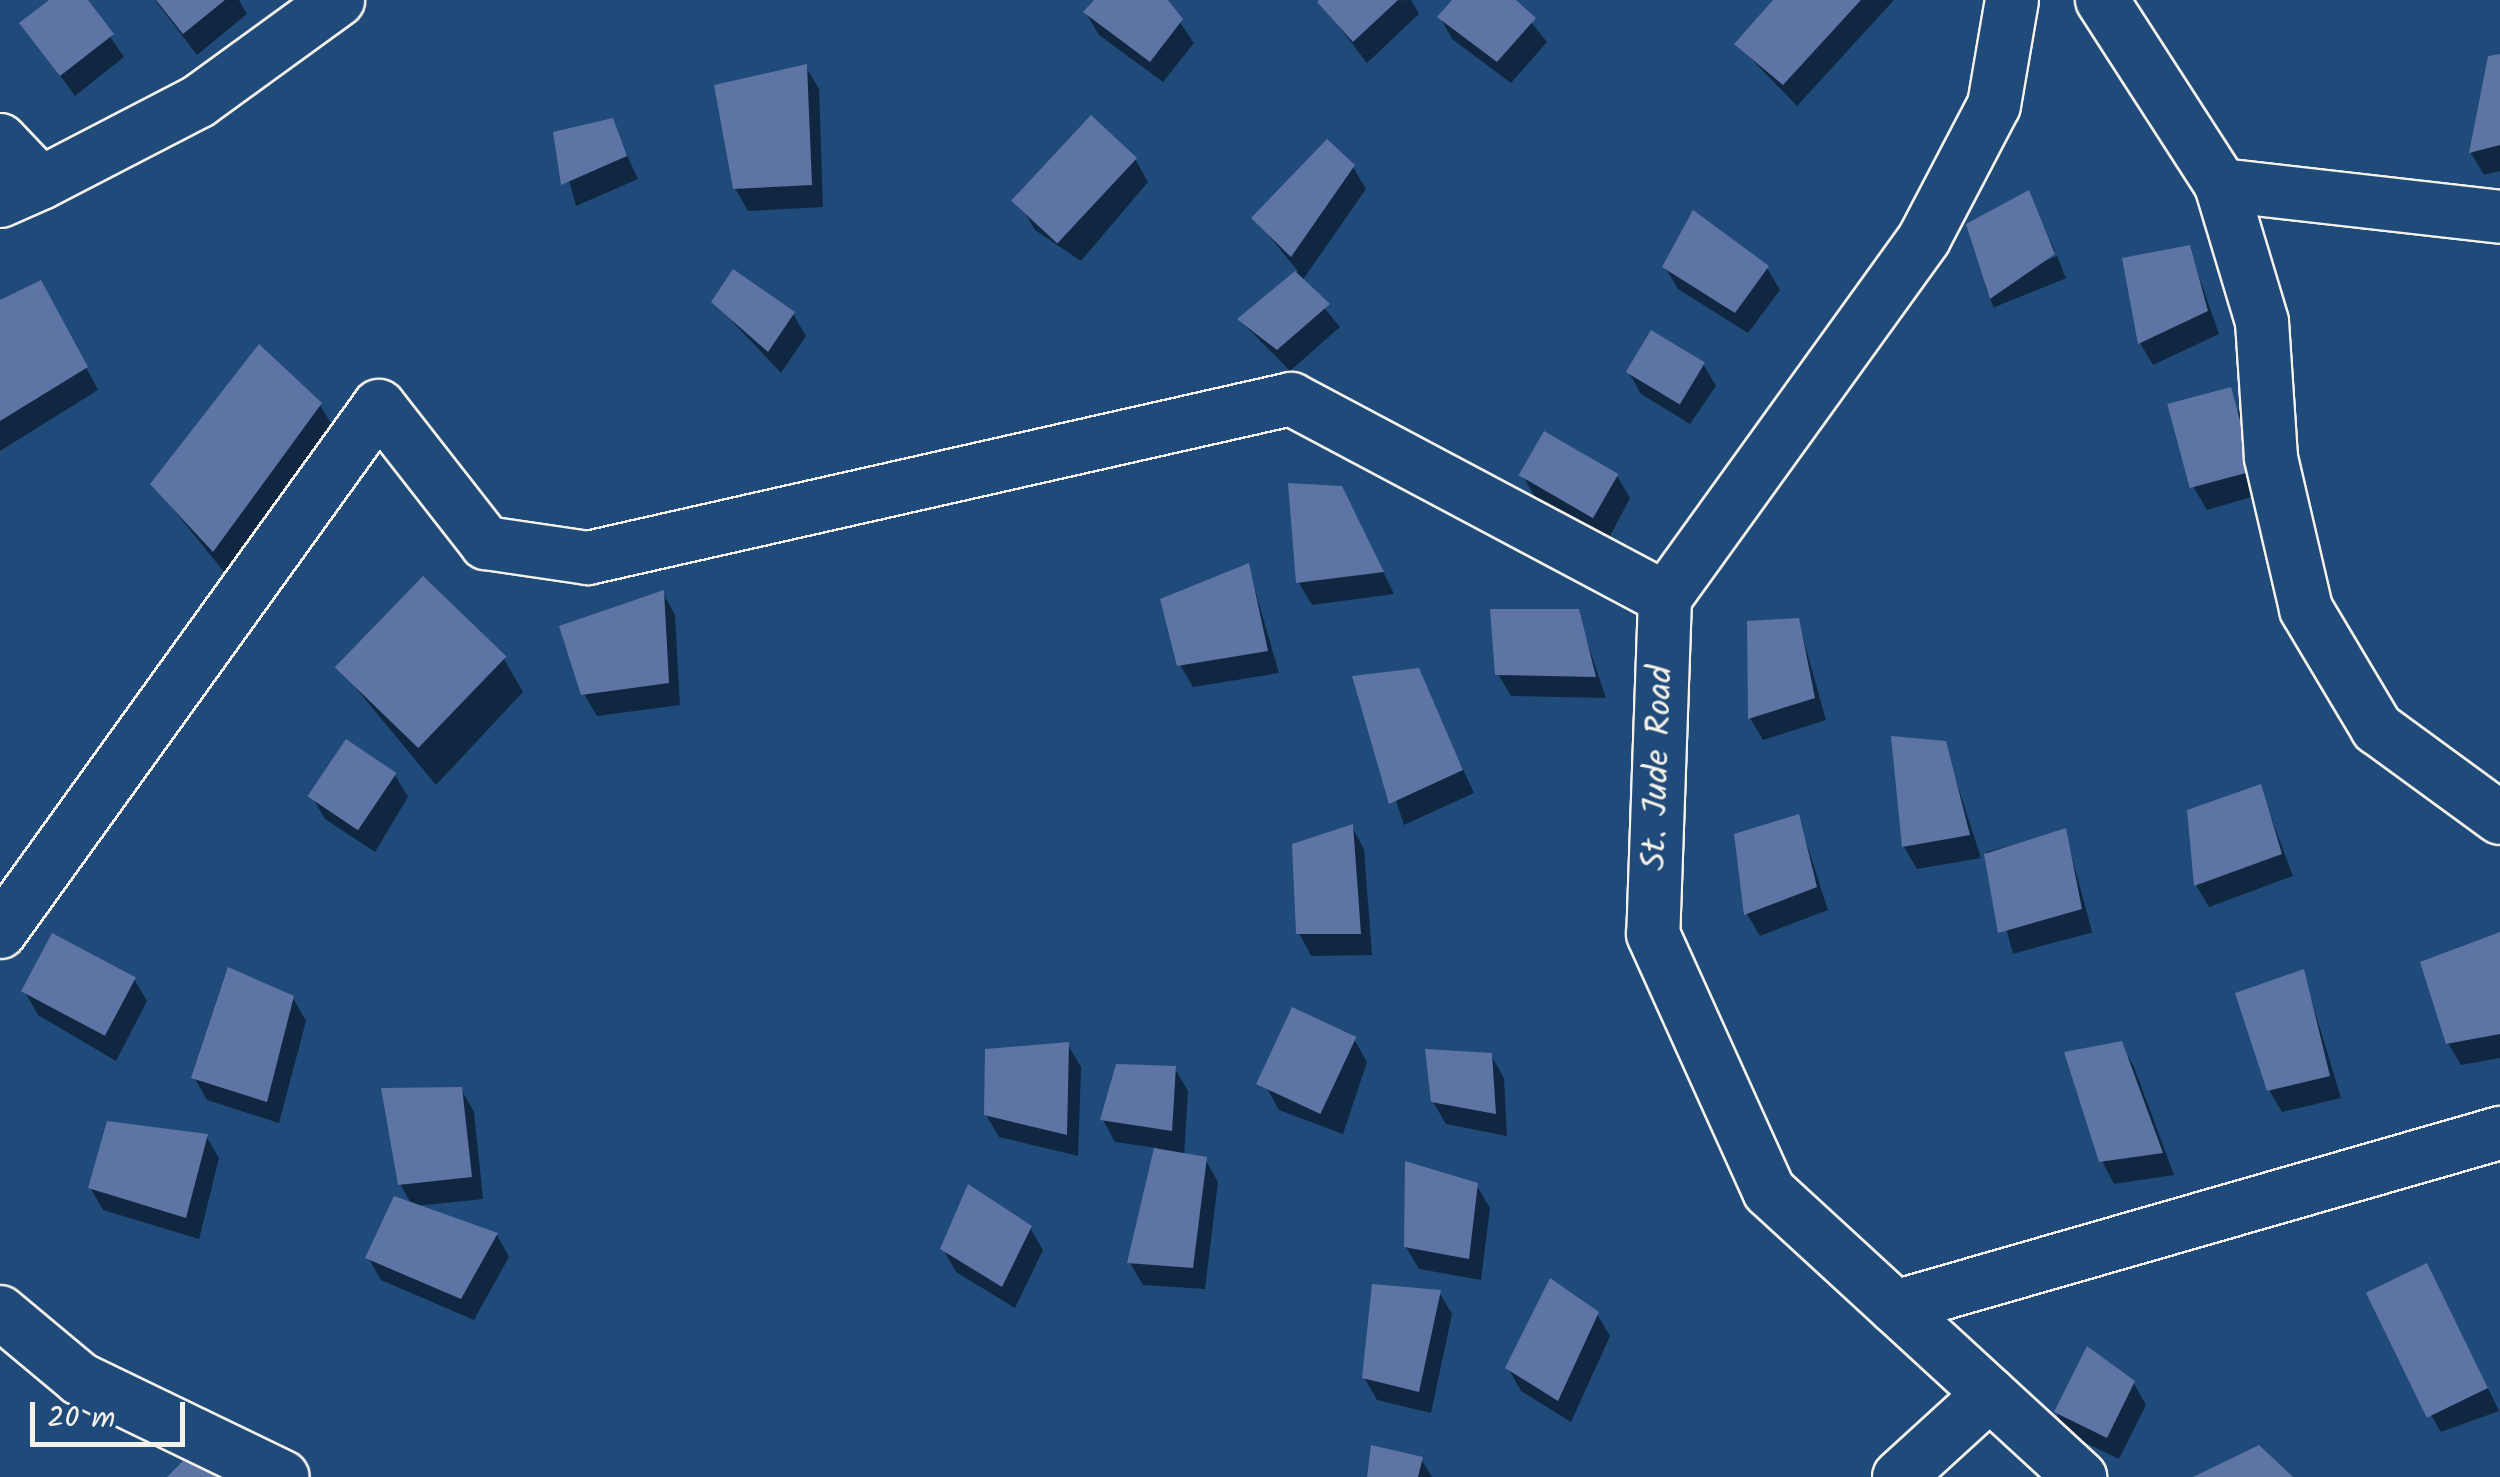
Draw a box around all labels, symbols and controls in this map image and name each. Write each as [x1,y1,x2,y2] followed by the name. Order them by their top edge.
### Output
[1634,665,1684,871] street label: St. Jude Road
[35,1382,190,1444] scale bar
[47,1395,115,1443] text: 20 m

